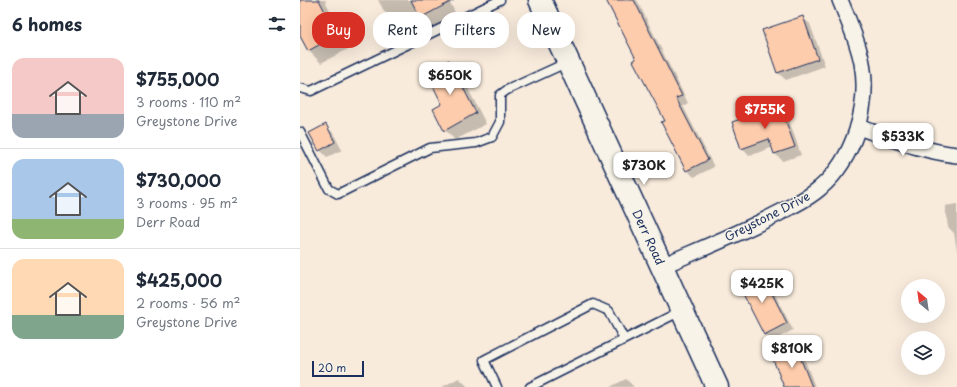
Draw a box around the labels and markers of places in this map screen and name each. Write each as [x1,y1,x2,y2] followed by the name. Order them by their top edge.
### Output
[422,62,478,96] pin: $650K
[737,96,793,130] pin: $755K
[875,123,931,157] pin: $533K
[616,152,672,186] pin: $730K
[734,270,790,304] pin: $425K
[764,335,820,369] pin: $810K

